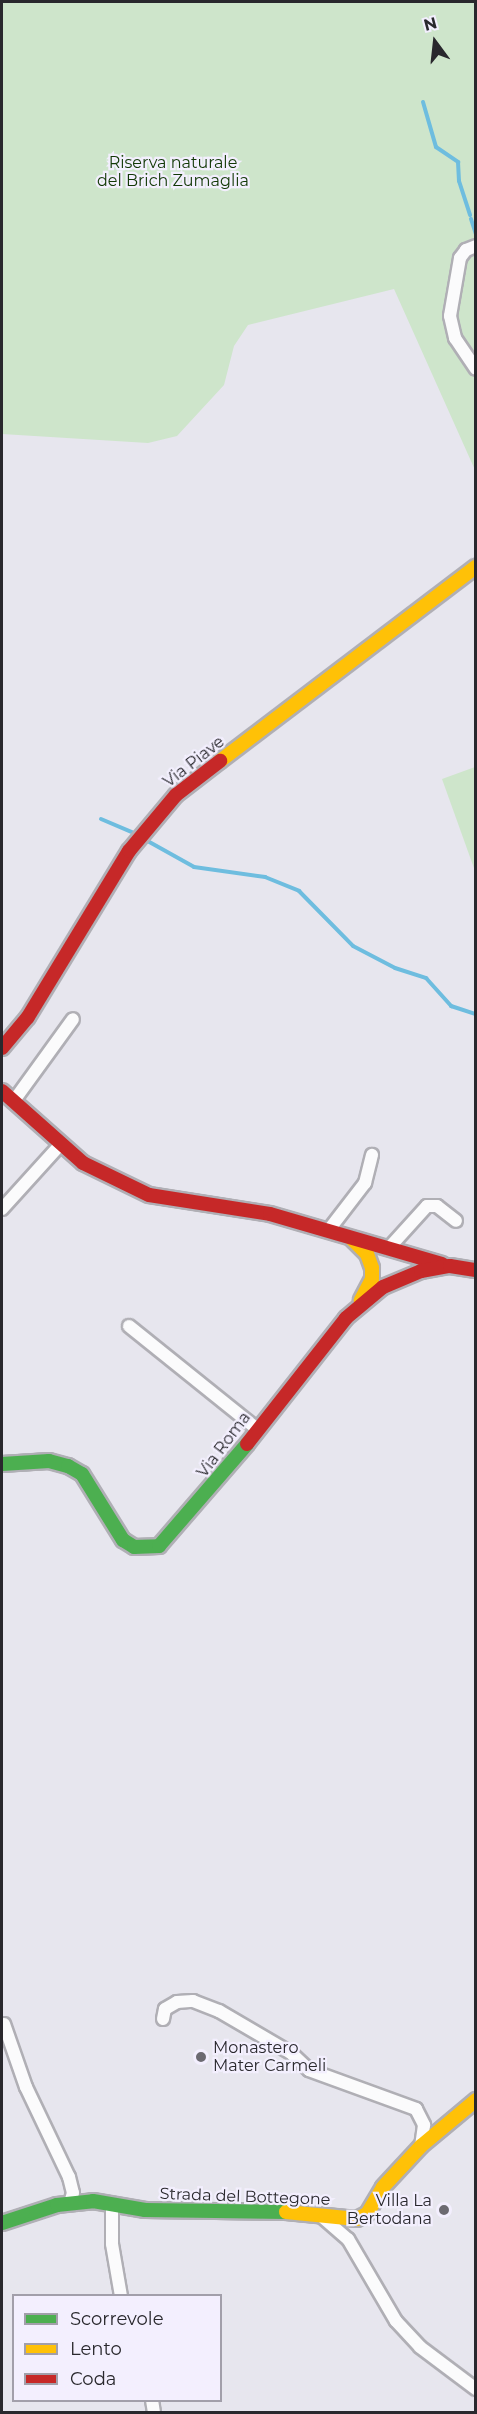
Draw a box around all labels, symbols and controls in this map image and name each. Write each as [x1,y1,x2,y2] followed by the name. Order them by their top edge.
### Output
[405,12,465,72] north arrow
[422,13,439,35] text: N
[97,153,249,191] park label: Riserva naturale del Brich Zumaglia
[160,732,228,792] street label: Via Piave
[193,1409,255,1481] street label: Via Roma
[213,2038,326,2076] place label: Monastero Mater Carmeli
[194,2050,208,2064] marker: Monastero Mater Carmeli
[159,2184,331,2210] street label: Strada del Bottegone
[347,2191,432,2229] place label: Villa La Bertodana
[437,2203,451,2217] marker: Villa La Bertodana
[12,2294,222,2402] legend
[70,2308,164,2330] text: Scorrevole
[70,2338,122,2360] text: Lento
[70,2368,116,2390] text: Coda

